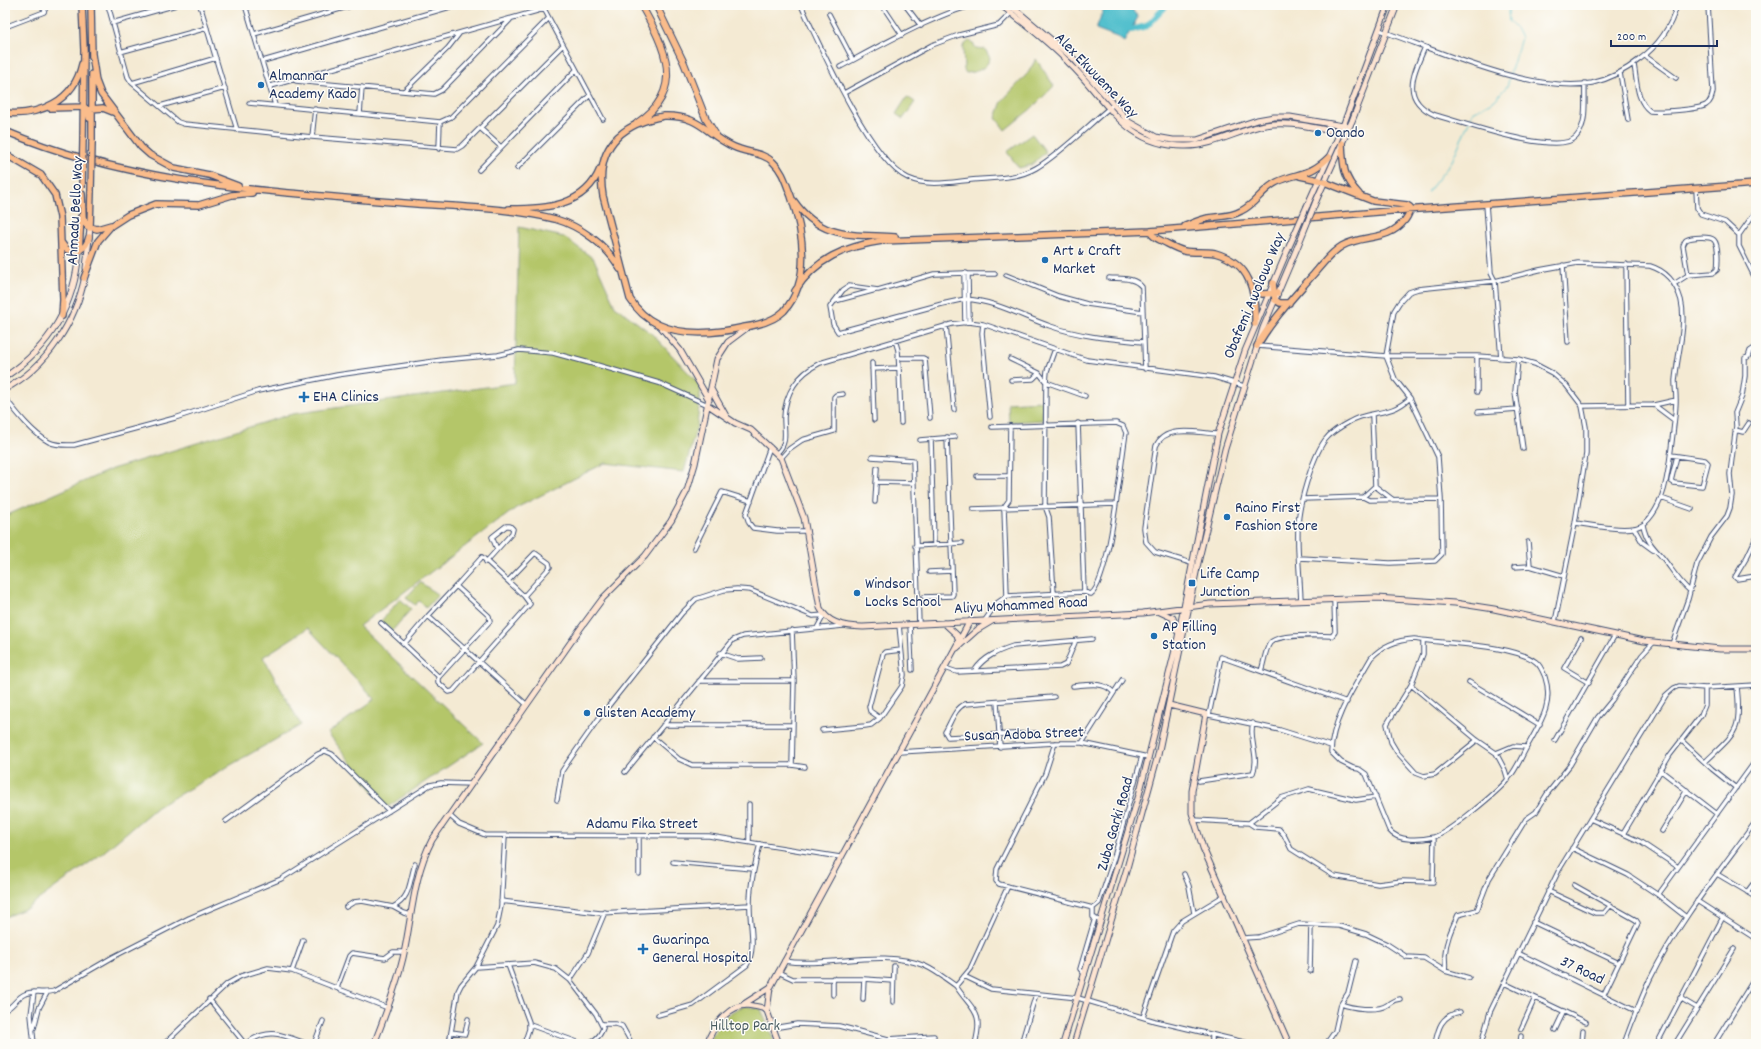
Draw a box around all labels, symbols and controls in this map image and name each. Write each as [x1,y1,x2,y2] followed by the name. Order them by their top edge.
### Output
[1611,22,1717,48] scale bar
[1049,28,1144,125] street label: Alex Ekwueme Way
[1617,29,1646,46] text: 200 m
[269,65,357,106] place label: Almannar Academy Kado
[256,80,266,90] marker: Almannar Academy Kado
[1326,122,1365,145] place label: Oando
[1313,128,1323,138] marker: Oando
[62,156,90,266] street label: Ahmadu Bello Way
[1218,229,1292,363] street label: Obafemi Awolowo Way
[1053,240,1121,281] place label: Art & Craft Market
[1040,255,1050,265] marker: Art & Craft Market
[313,386,379,409] place label: EHA Clinics
[298,391,310,403] marker: EHA Clinics
[1235,497,1318,538] place label: Raino First Fashion Store
[1222,512,1232,522] marker: Raino First Fashion Store
[1200,563,1260,604] place label: Life Camp Junction
[865,573,941,614] place label: Windsor Locks School
[1187,578,1197,588] marker: Life Camp Junction
[852,588,862,598] marker: Windsor Locks School
[954,591,1088,621] street label: Aliyu Mohammed Road
[1162,616,1217,657] place label: AP Filling Station
[1149,631,1159,641] marker: AP Filling Station
[595,702,696,725] place label: Glisten Academy
[582,708,592,718] marker: Glisten Academy
[964,721,1084,749] street label: Susan Adoba Street
[1092,774,1140,874] street label: Zuba Garki Road
[586,813,698,836] street label: Adamu Fika Street
[652,929,752,970] place label: Gwarinpa General Hospital
[637,943,649,955] marker: Gwarinpa General Hospital
[1556,950,1608,992] street label: 37 Road
[710,1015,780,1038] park label: Hilltop Park

